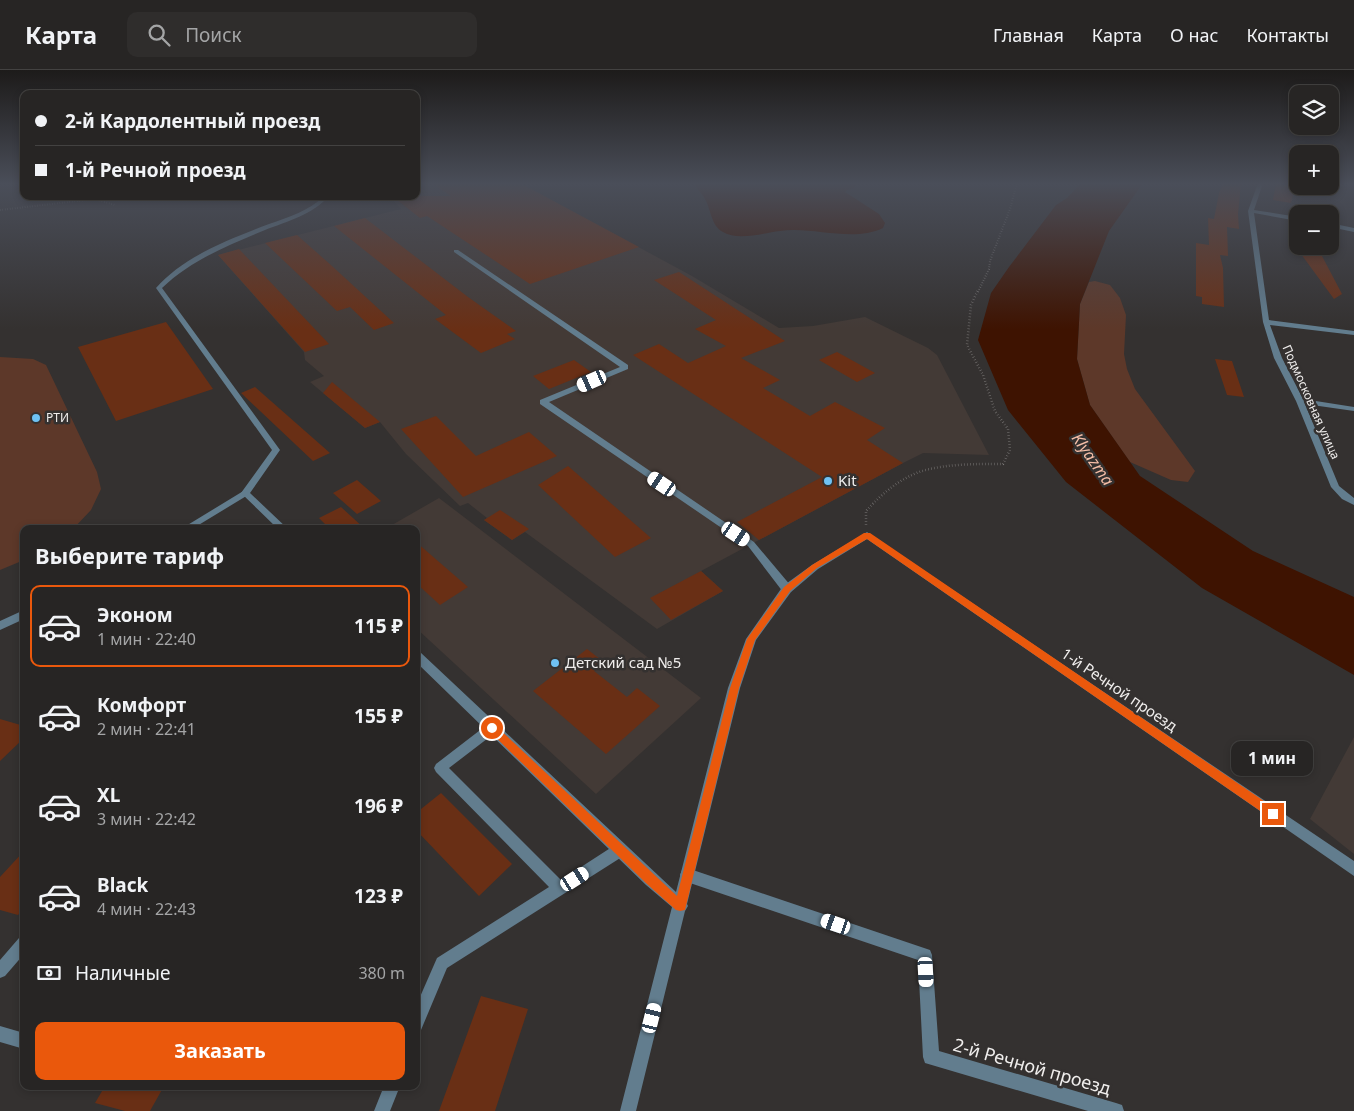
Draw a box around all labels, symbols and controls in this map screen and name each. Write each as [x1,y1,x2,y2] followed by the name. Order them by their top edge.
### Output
[127,12,477,57] search box
[25,18,97,51] text: Карта
[145,21,173,49] icon: search
[185,22,242,48] text: Поиск
[993,23,1064,47] text: Главная
[1092,23,1142,47] text: Карта
[1170,23,1218,47] text: О нас
[1246,23,1329,47] text: Контакты
[1289,85,1339,255] map controls
[1289,85,1339,135] button: layers
[65,108,320,134] text: 2-й Кардолентный проезд
[1289,145,1339,195] button: +
[65,157,246,183] text: 1-й Речной проезд
[1289,205,1339,255] button: −
[1279,342,1344,462] street label: Подмосковная улица
[575,368,608,394] car
[46,409,69,426] place label: РТИ
[30,412,42,424] marker: РТИ
[1067,428,1119,490] water label: Klyazma
[645,469,678,499] car
[838,470,857,490] place label: Kit
[822,475,834,487] marker: Kit
[719,519,752,549] car
[35,540,224,570] text: Выберите тариф
[97,602,173,628] text: Эконом
[37,604,82,649] icon: car
[354,613,403,639] text: 115 ₽
[97,628,196,650] text: 1 мин · 22:40
[1058,643,1181,735] street label: 1-й Речной проезд
[565,652,681,672] place label: Детский сад №5
[549,657,561,669] marker: Детский сад №5
[97,692,186,718] text: Комфорт
[37,694,82,739] icon: car
[354,703,403,729] text: 155 ₽
[481,717,503,739] route start
[97,718,196,740] text: 2 мин · 22:41
[1232,742,1314,776] callout: 1 мин
[1248,747,1296,769] text: 1 мин
[97,782,120,808] text: XL
[37,784,82,829] icon: car
[354,793,403,819] text: 196 ₽
[1262,803,1284,825] route end
[97,808,196,830] text: 3 мин · 22:42
[558,865,591,893] car
[97,872,148,898] text: Black
[37,874,82,919] icon: car
[354,883,403,909] text: 123 ₽
[97,898,196,920] text: 4 мин · 22:43
[819,912,852,936] car
[917,957,934,987] car
[35,959,63,987] icon: cash
[75,960,170,986] text: Наличные
[358,962,405,984] text: 380 m
[641,1002,662,1034] car
[35,1022,405,1080] button: Заказать
[951,1032,1114,1100] street label: 2-й Речной проезд

